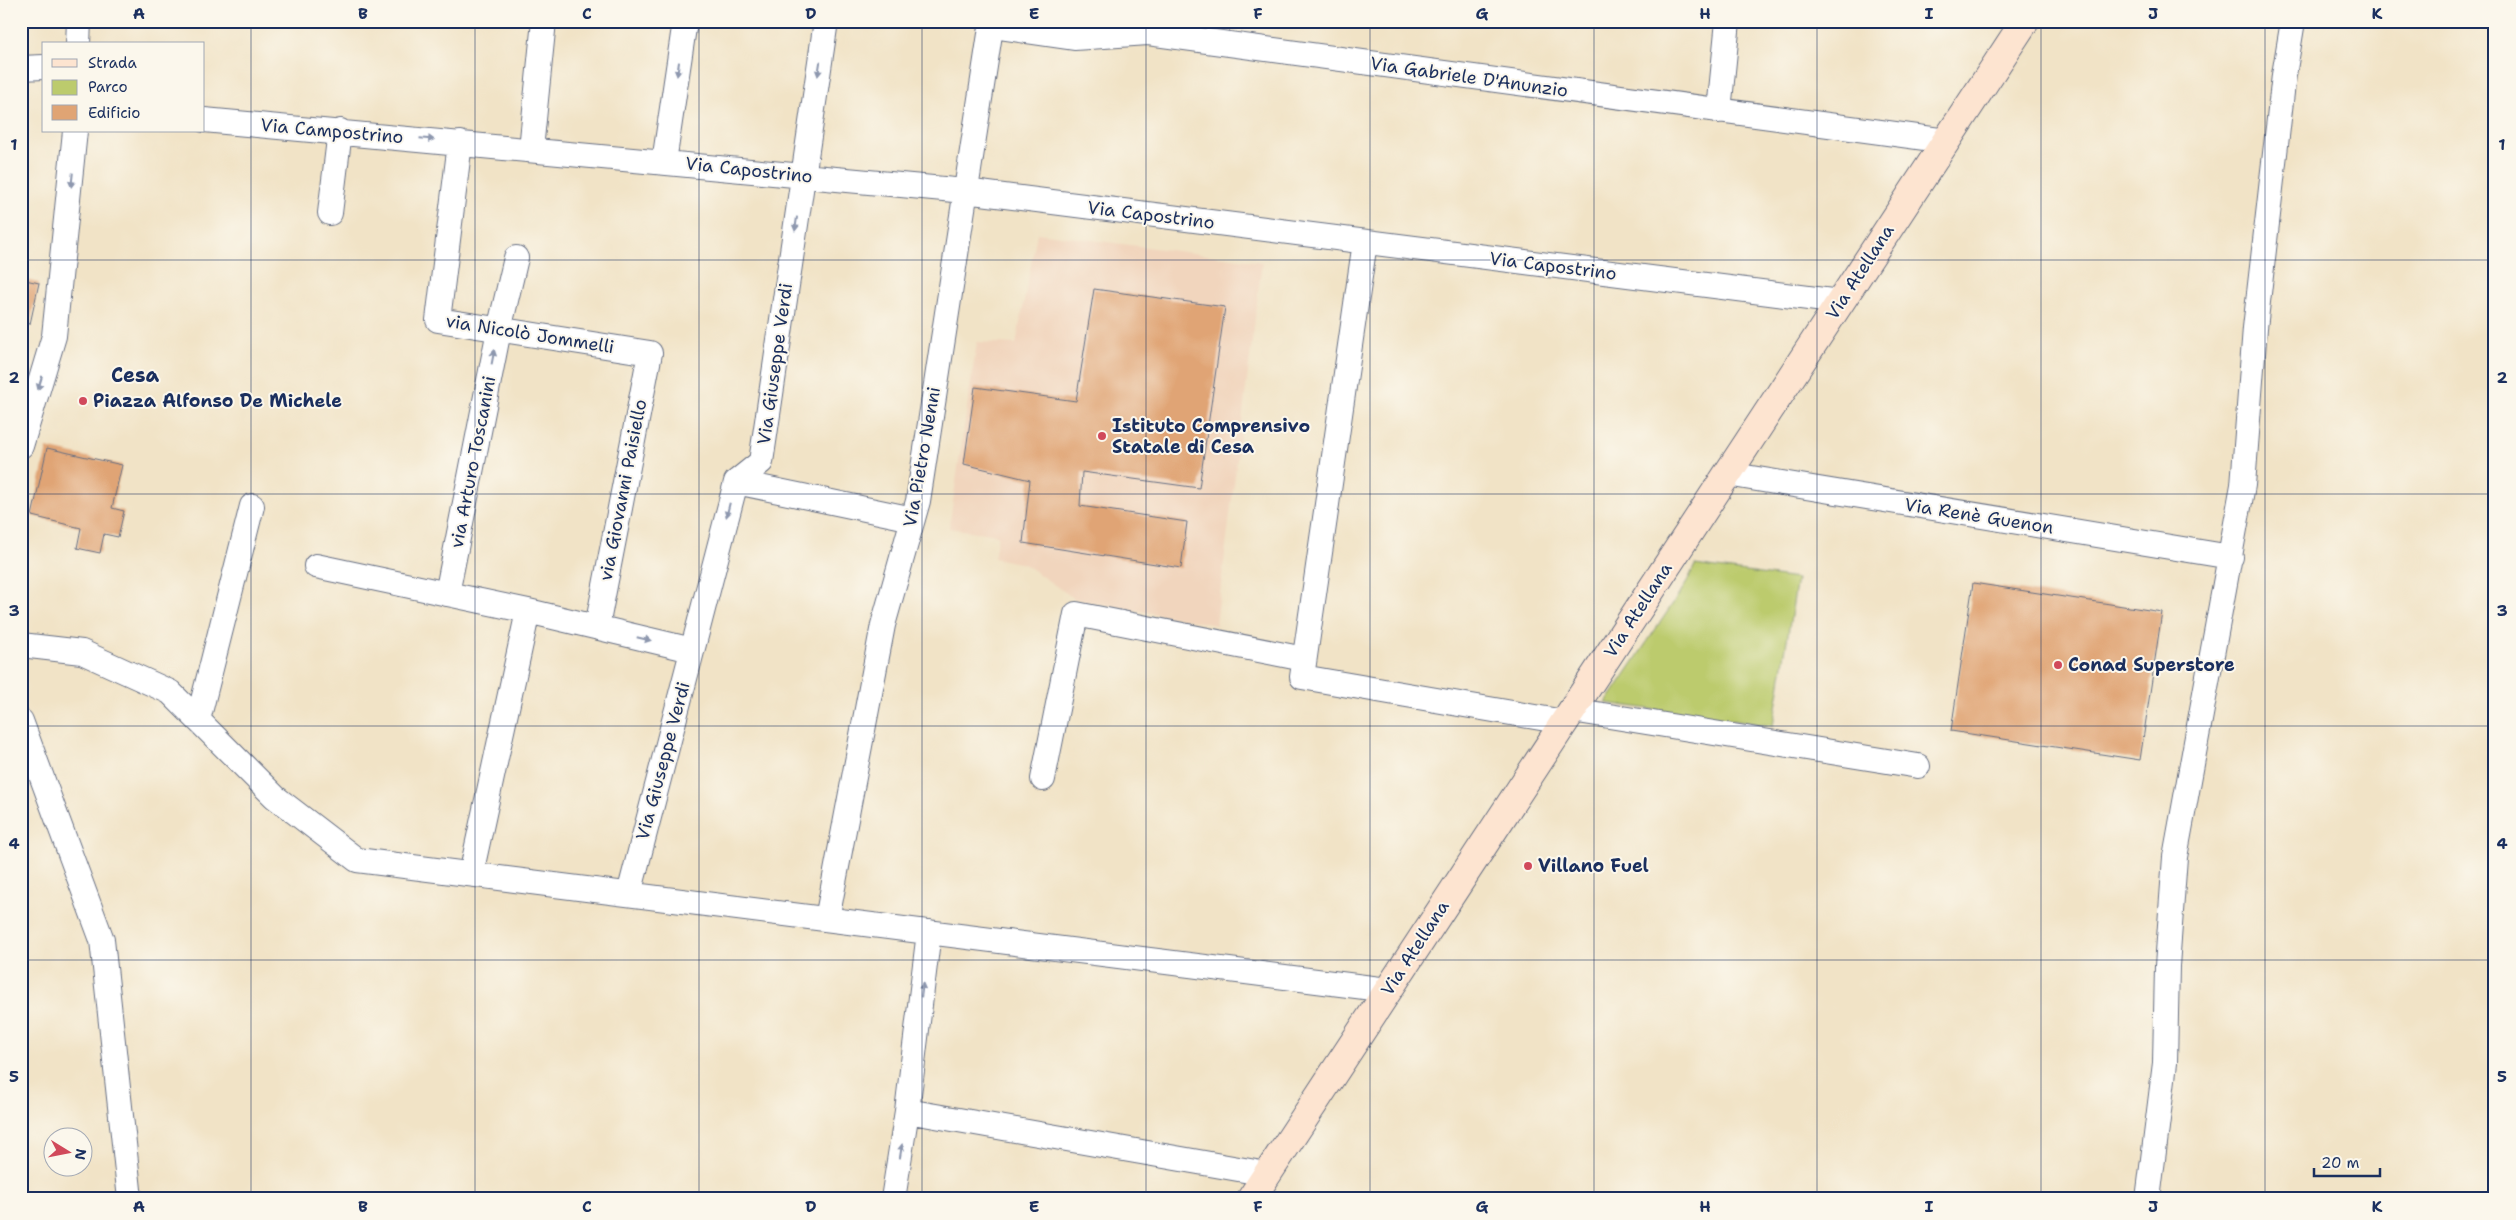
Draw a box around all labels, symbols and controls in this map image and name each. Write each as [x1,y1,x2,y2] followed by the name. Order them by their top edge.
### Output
[133,3,145,24] text: A
[358,3,368,24] text: B
[582,3,592,24] text: C
[805,3,817,24] text: D
[1029,3,1039,24] text: E
[1253,3,1263,24] text: F
[1476,3,1489,24] text: G
[1699,3,1711,24] text: H
[1925,3,1934,24] text: I
[2148,3,2158,24] text: J
[2372,3,2383,24] text: K
[42,42,205,132] legend
[1369,51,1569,103] street label: Via Gabriele D'Anunzio
[88,53,137,73] text: Strada
[673,62,681,78] one-way arrow
[815,62,823,78] one-way arrow
[88,77,128,97] text: Parco
[88,103,140,123] text: Edificio
[260,113,404,149] street label: Via Campostrino
[10,134,18,155] text: 1
[2498,134,2506,155] text: 1
[419,136,435,144] one-way arrow
[684,151,814,189] street label: Via Capostrino
[68,172,76,188] one-way arrow
[1086,195,1216,235] street label: Via Capostrino
[791,216,799,232] one-way arrow
[1820,220,1900,324] street label: Via Atellana
[1488,246,1618,286] street label: Via Capostrino
[752,282,798,446] street label: Via Giuseppe Verdi
[444,309,616,359] street label: via Nicolò Jommelli
[490,349,498,365] one-way arrow
[111,362,159,388] district label: Cesa
[8,367,20,388] text: 2
[2496,367,2508,388] text: 2
[445,374,501,550] street label: via Arturo Toscanini
[36,375,44,390] one-way arrow
[898,385,946,529] street label: Via Pietro Nenni
[93,389,342,413] place label: Piazza Alfonso De Michele
[77,395,89,407] marker: Piazza Alfonso De Michele
[594,397,652,583] street label: via Giovanni Paisiello
[1112,414,1310,459] place label: Istituto Comprensivo Statale di Cesa
[1096,430,1108,442] marker: Istituto Comprensivo Statale di Cesa
[1903,492,2055,540] street label: Via Renè Guenon
[724,503,732,518] one-way arrow
[1598,558,1678,662] street label: Via Atellana
[8,600,20,621] text: 3
[2496,600,2508,621] text: 3
[637,635,652,643] one-way arrow
[2068,653,2235,677] place label: Conad Superstore
[2052,659,2064,671] marker: Conad Superstore
[630,679,696,843] street label: Via Giuseppe Verdi
[8,833,20,854] text: 4
[2496,833,2508,854] text: 4
[1538,854,1649,878] place label: Villano Fuel
[1522,860,1534,872] marker: Villano Fuel
[1375,896,1455,1000] street label: Via Atellana
[918,981,926,997] one-way arrow
[9,1066,19,1087] text: 5
[2497,1066,2507,1087] text: 5
[42,1128,92,1178] north arrow
[897,1142,905,1158] one-way arrow
[2314,1145,2380,1177] scale bar
[71,1147,91,1161] text: N
[2321,1153,2360,1173] text: 20 m
[133,1196,145,1217] text: A
[358,1196,368,1217] text: B
[582,1196,592,1217] text: C
[805,1196,817,1217] text: D
[1029,1196,1039,1217] text: E
[1253,1196,1263,1217] text: F
[1476,1196,1489,1217] text: G
[1699,1196,1711,1217] text: H
[1925,1196,1934,1217] text: I
[2148,1196,2158,1217] text: J
[2372,1196,2383,1217] text: K

